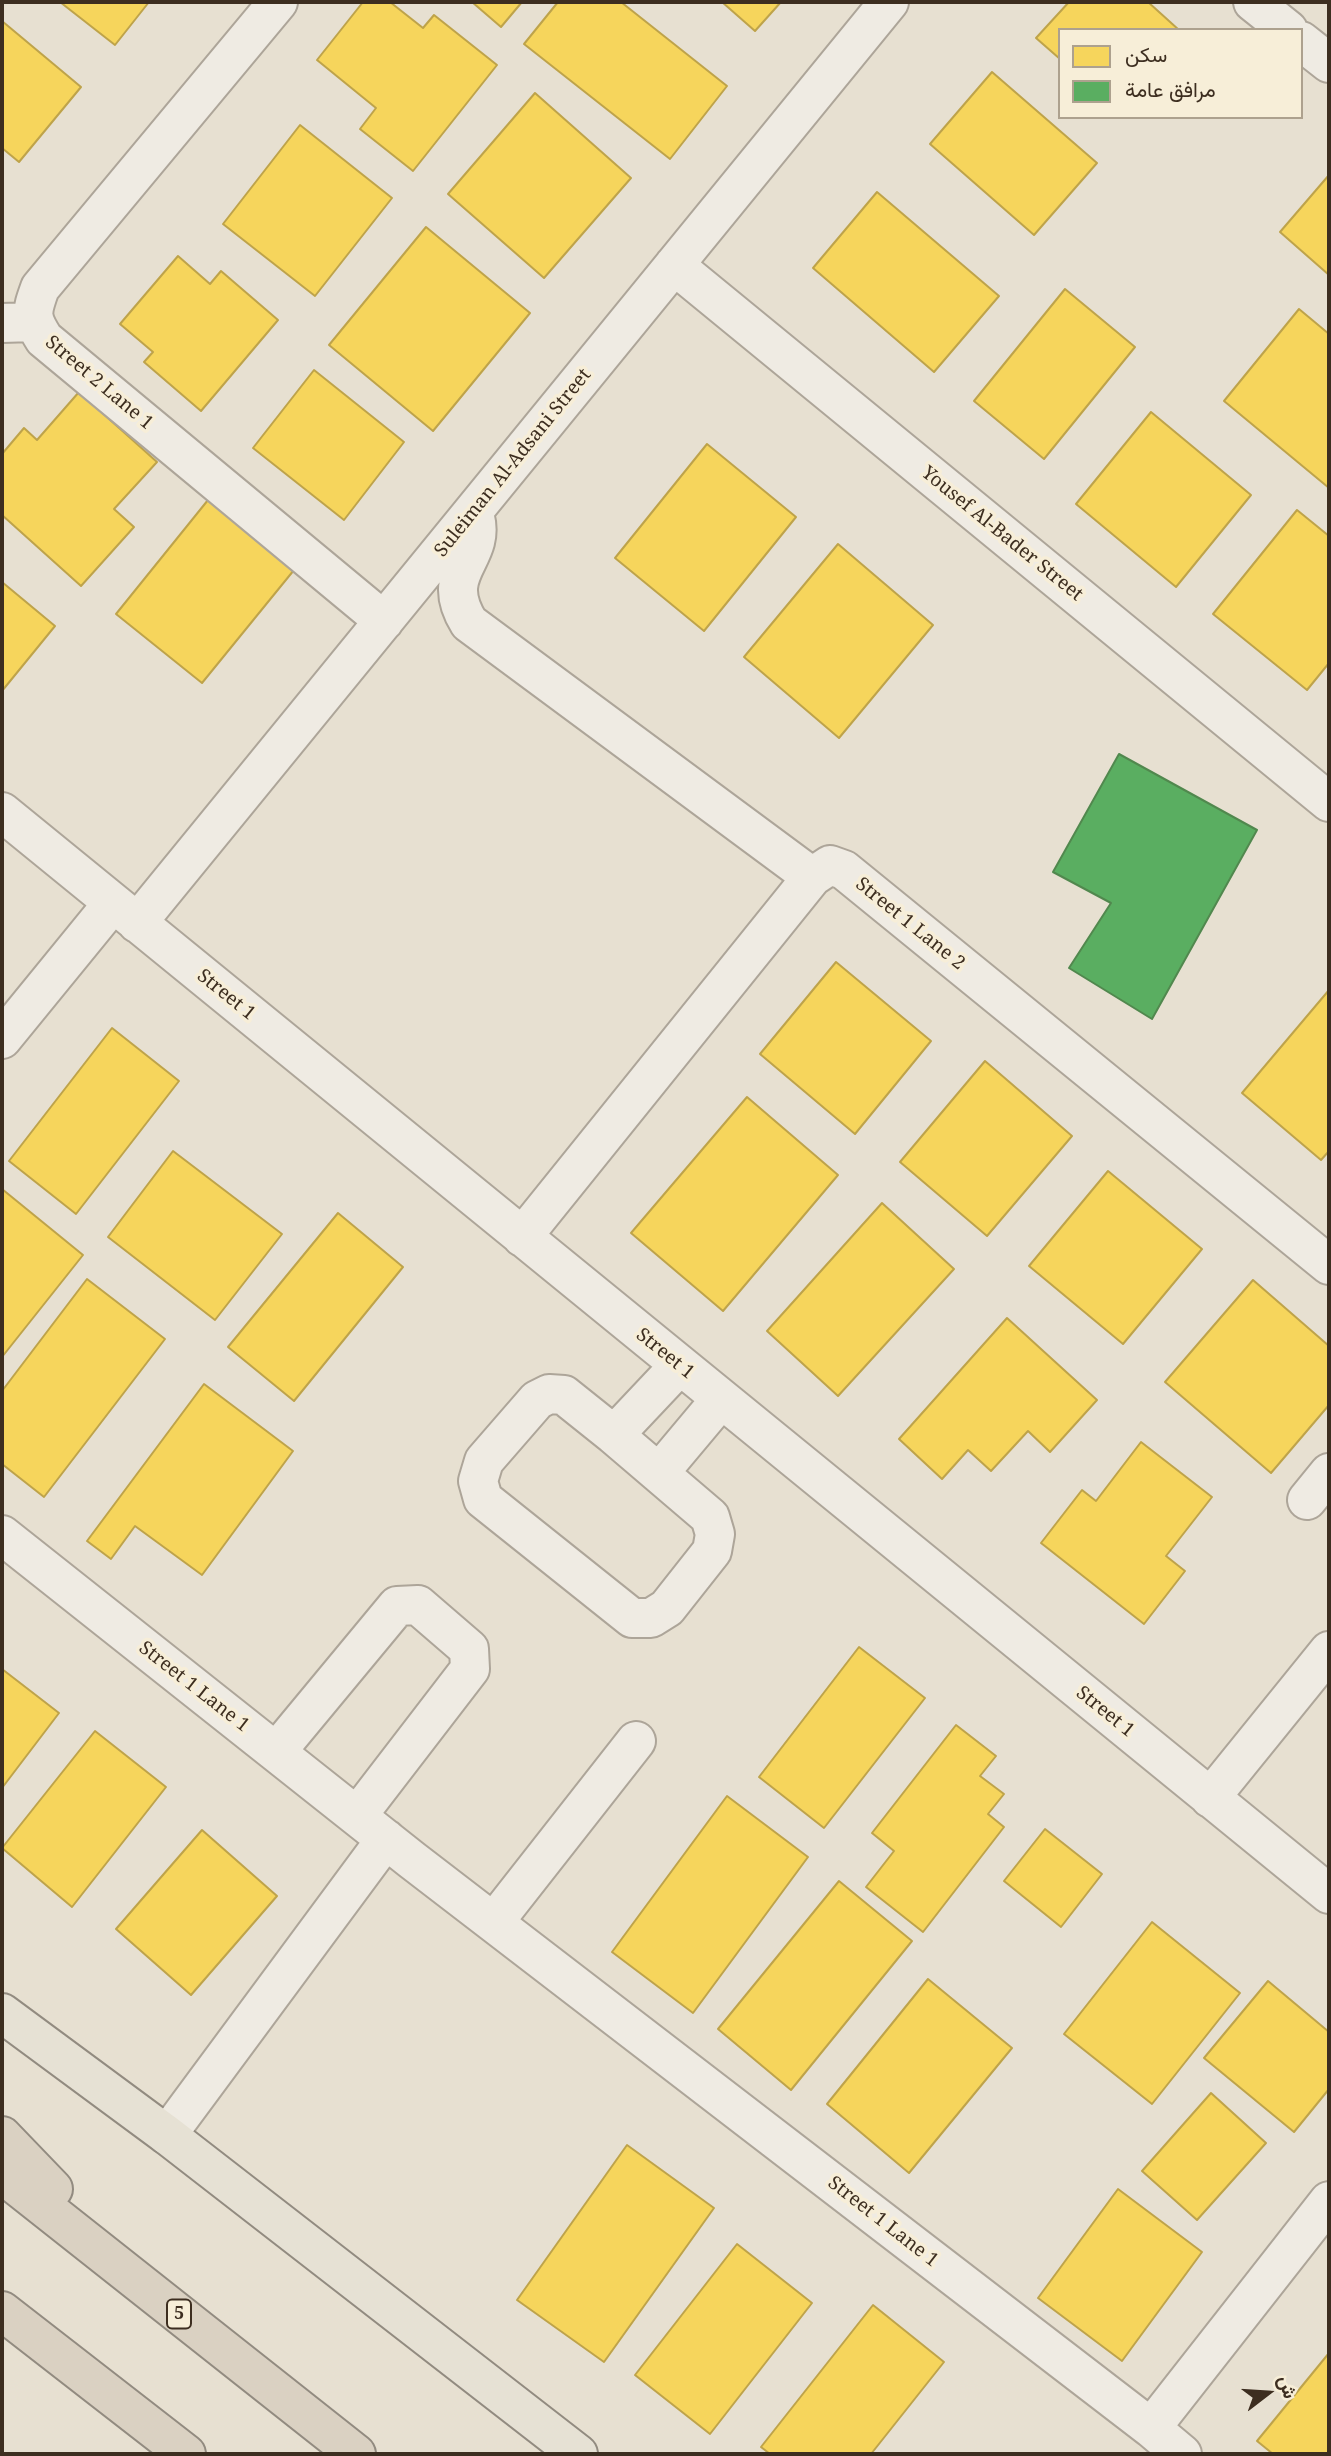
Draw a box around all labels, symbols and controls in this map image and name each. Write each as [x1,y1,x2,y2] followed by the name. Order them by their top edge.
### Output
[1058,28,1303,119] legend
[1125,40,1167,68] text: سكن
[1125,75,1216,103] text: مرافق عامة
[40,331,158,435] street label: Street 2 Lane 1
[430,364,596,562] street label: Suleiman Al-Adsani Street
[917,462,1087,606] street label: Yousef Al-Bader Street
[851,873,969,975] street label: Street 1 Lane 2
[192,965,260,1025] street label: Street 1
[631,1324,699,1384] street label: Street 1
[134,1637,254,1737] street label: Street 1 Lane 1
[1071,1682,1139,1742] street label: Street 1
[823,2172,943,2272] street label: Street 1 Lane 1
[167,2300,191,2328] road number: 5
[1233,2358,1303,2428] north arrow
[1272,2372,1304,2402] text: ش

